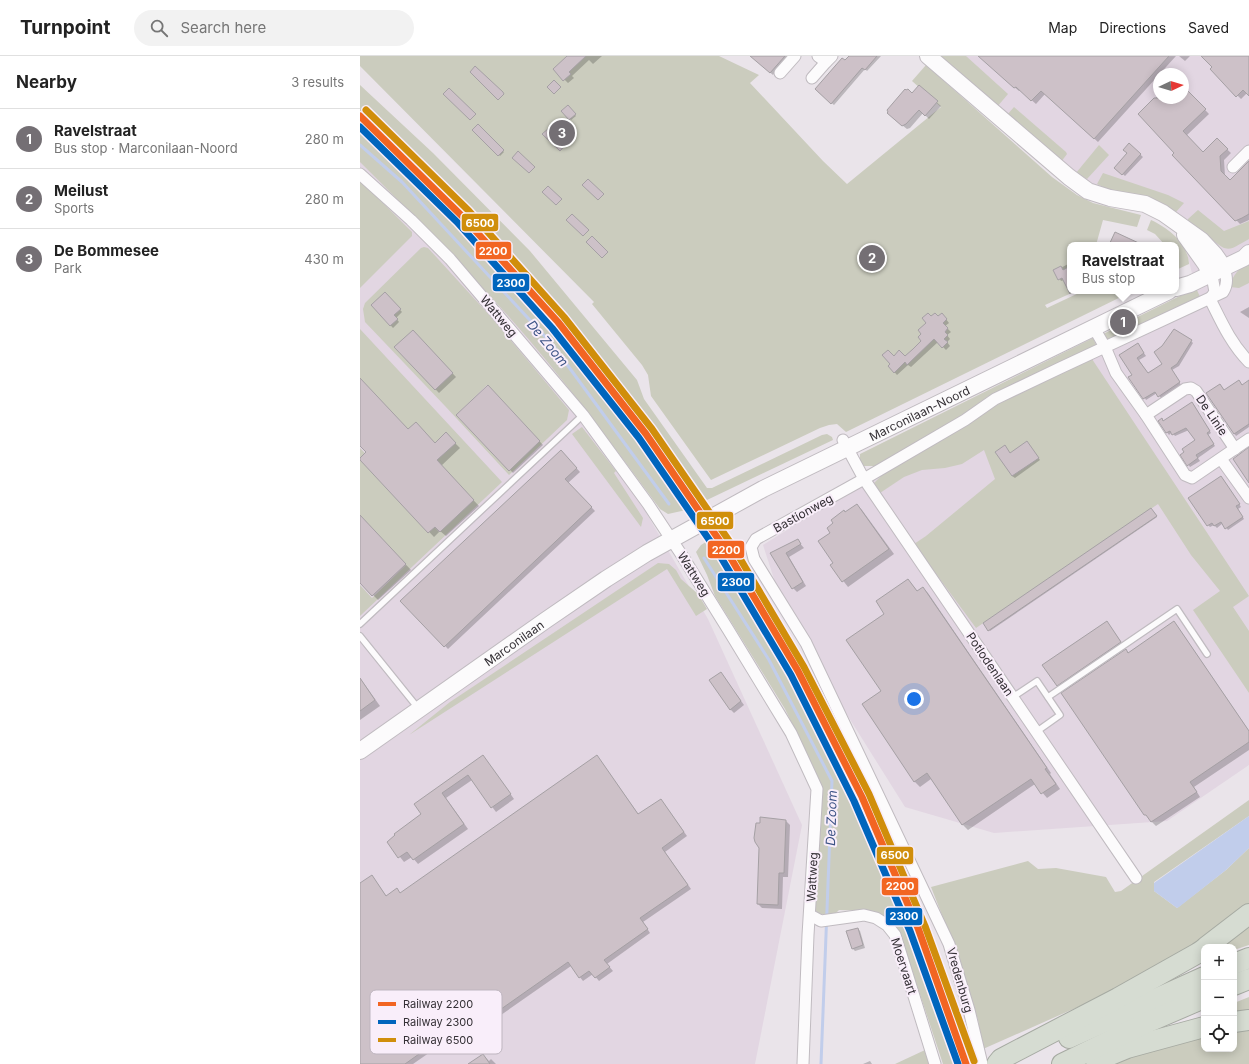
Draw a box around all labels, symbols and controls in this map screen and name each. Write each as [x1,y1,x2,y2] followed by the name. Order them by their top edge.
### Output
[134,10,414,46] search box
[20,16,110,39] text: Turnpoint
[148,17,170,39] icon: search
[180,18,266,37] text: Search here
[1048,19,1077,36] text: Map
[1099,19,1166,36] text: Directions
[1188,19,1229,36] text: Saved
[1153,68,1189,104] north arrow
[16,72,77,92] text: Nearby
[291,74,344,90] text: 3 results
[549,118,575,148] pin: 3
[54,121,137,140] text: Ravelstraat
[26,131,32,147] text: 1
[305,131,344,147] text: 280 m
[54,140,238,156] text: Bus stop · Marconilaan-Noord
[54,181,108,200] text: Meilust
[25,191,33,207] text: 2
[305,191,344,207] text: 280 m
[54,200,94,216] text: Sports
[461,213,499,232] line badge: 6500
[465,216,495,230] text: 6500
[54,241,159,260] text: De Bommesee
[475,241,512,260] line badge: 2200
[1067,242,1179,294] popup
[859,243,885,273] pin: 2
[479,244,507,258] text: 2200
[25,251,33,267] text: 3
[304,251,344,267] text: 430 m
[1082,251,1164,270] text: Ravelstraat
[54,260,82,276] text: Park
[1082,270,1135,286] text: Bus stop
[492,273,530,292] line badge: 2300
[497,276,525,290] text: 2300
[477,292,521,340] street label: Wattweg
[1110,307,1136,337] pin: 1
[524,317,572,369] water label: De Zoom
[866,382,972,444] street label: Marconilaan-Noord
[1193,392,1231,438] street label: De Linie
[771,490,835,536] street label: Bastionweg
[696,511,734,530] line badge: 6500
[700,514,730,528] text: 6500
[707,540,745,559] line badge: 2200
[712,543,740,557] text: 2200
[674,549,714,599] street label: Wattweg
[717,572,755,592] line badge: 2300
[722,575,750,589] text: 2300
[481,617,546,669] street label: Marconilaan
[963,629,1017,699] street label: Potlodenlaan
[904,689,924,709] your location
[822,790,840,846] water label: De Zoom
[876,846,914,865] line badge: 6500
[880,848,910,862] text: 6500
[803,852,821,902] street label: Wattweg
[881,877,919,896] line badge: 2200
[886,879,914,893] text: 2200
[885,907,923,926] line badge: 2300
[890,909,918,923] text: 2300
[888,936,920,996] street label: Moervaart
[1201,944,1237,1052] map controls
[1201,944,1237,980] button: +
[944,946,976,1014] street label: Vredenburg
[1201,980,1237,1016] button: −
[370,990,502,1054] legend
[403,997,473,1011] text: Railway 2200
[403,1015,473,1029] text: Railway 2300
[1201,1016,1237,1052] button: locate
[403,1033,473,1047] text: Railway 6500

